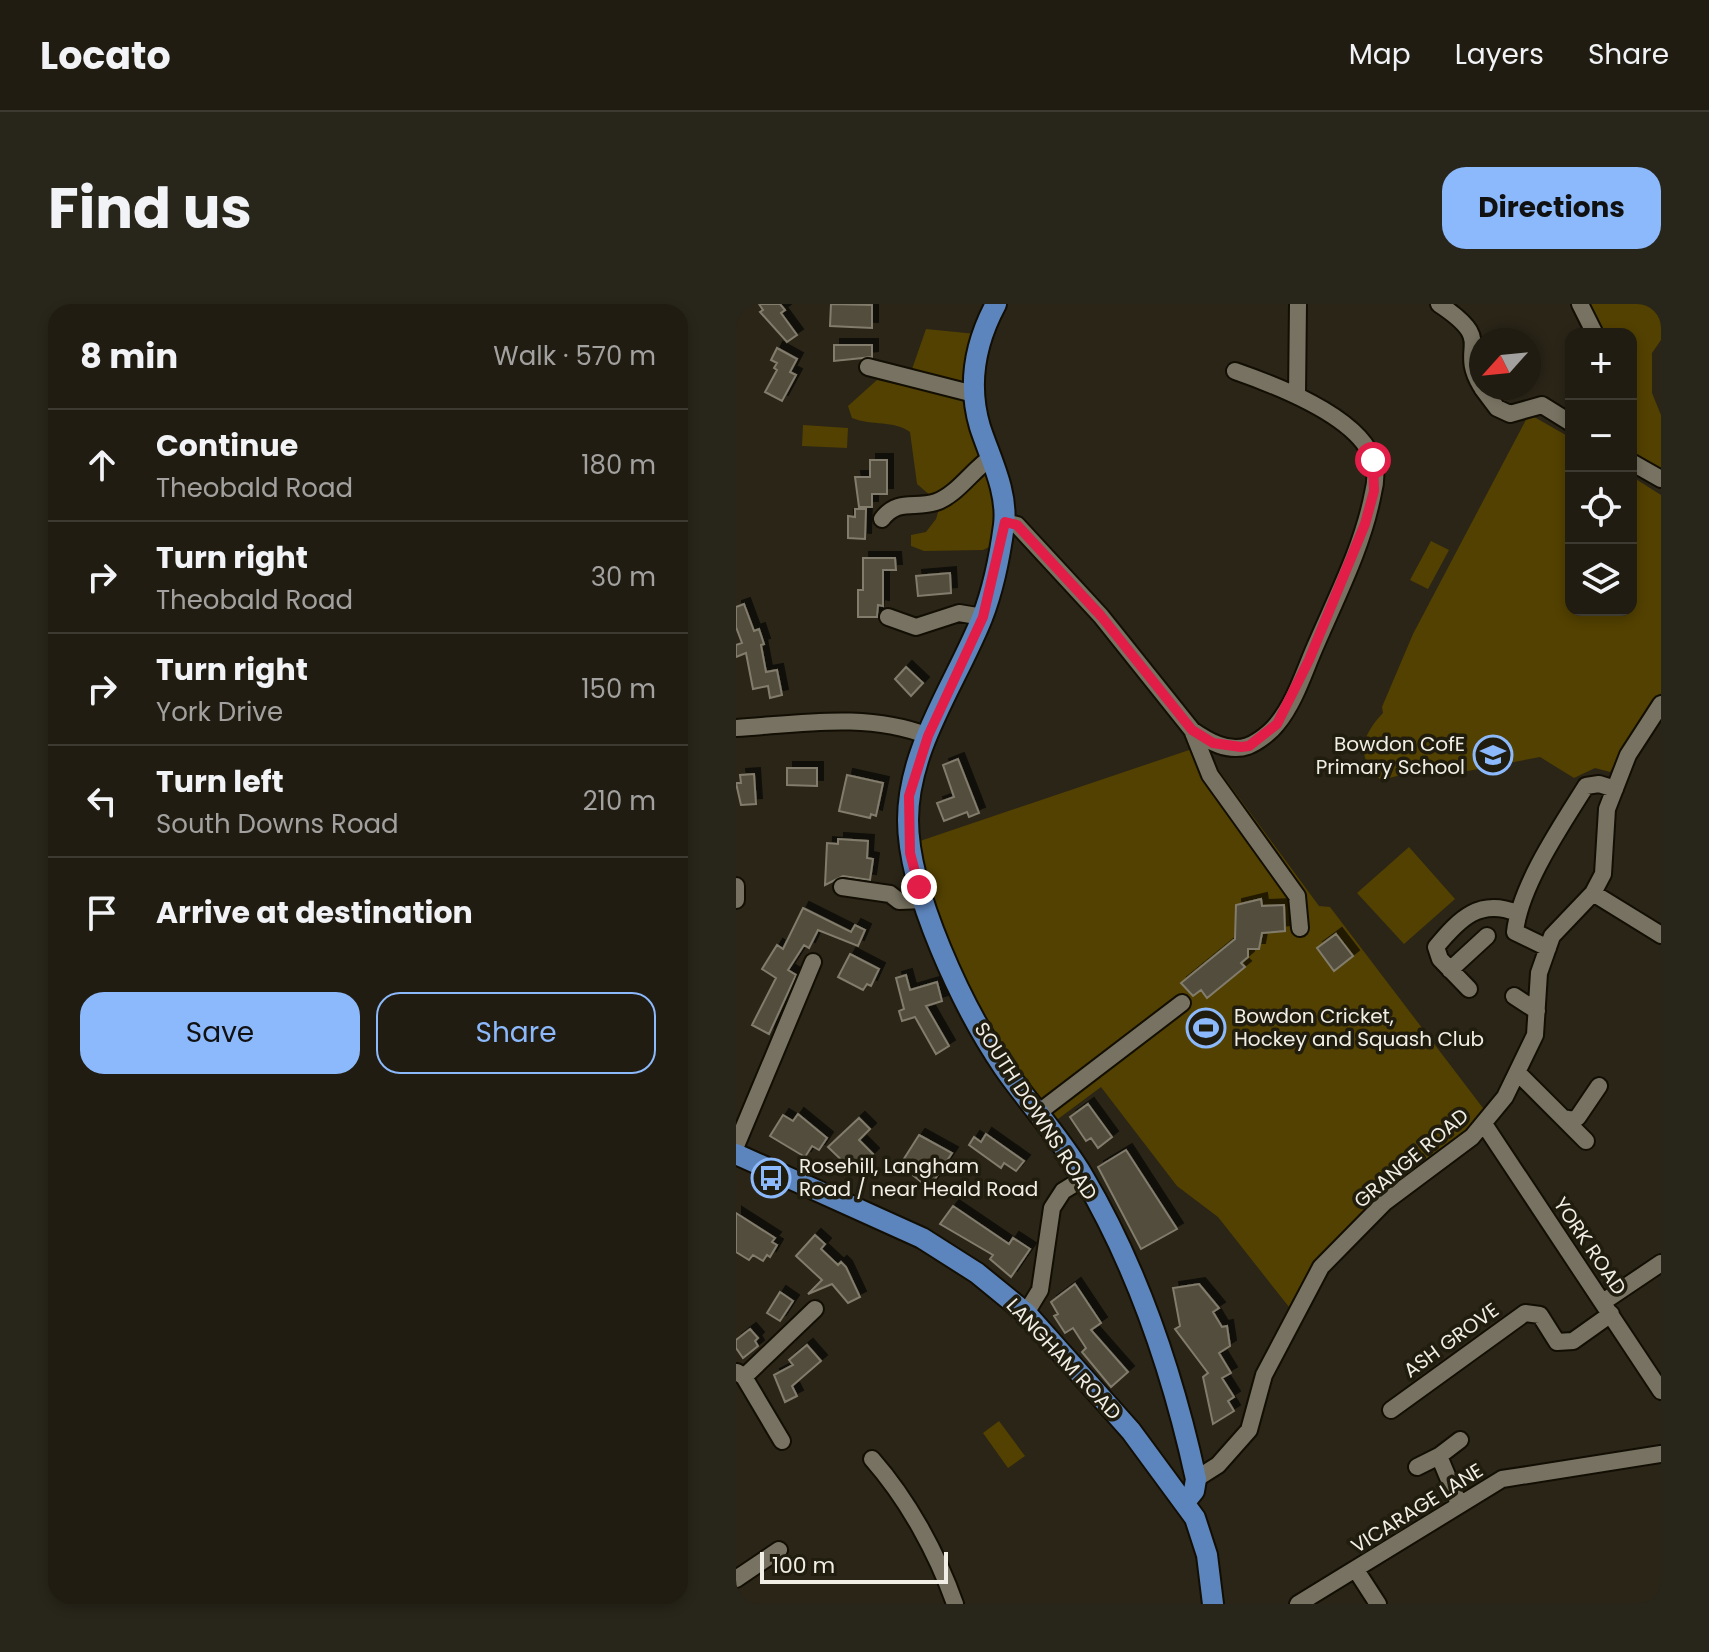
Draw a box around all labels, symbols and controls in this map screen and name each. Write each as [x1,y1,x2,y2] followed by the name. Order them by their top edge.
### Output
[40,29,171,82] text: Locato
[1349,35,1411,74] text: Map
[1455,35,1544,74] text: Layers
[1588,35,1669,74] text: Share
[1442,167,1661,249] button: Directions
[48,169,252,248] text: Find us
[1469,328,1541,400] north arrow
[1565,328,1637,616] map controls
[1565,328,1637,400] button: +
[80,332,178,380] text: 8 min
[493,338,656,374] text: Walk · 570 m
[1565,400,1637,472] button: −
[156,424,298,467] text: Continue
[1355,442,1391,478] route start
[80,443,124,487] icon: ahead
[581,447,656,483] text: 180 m
[156,470,353,506] text: Theobald Road
[1565,472,1637,544] button: locate
[156,536,308,579] text: Turn right
[1565,544,1637,616] button: layers
[80,555,124,599] icon: right
[591,559,656,595] text: 30 m
[156,582,353,618] text: Theobald Road
[156,648,308,691] text: Turn right
[80,667,124,711] icon: right
[581,671,656,707] text: 150 m
[156,694,283,730] text: York Drive
[1316,730,1465,781] place label: Bowdon CofE Primary School
[1472,734,1514,776] school or university icon: Bowdon CofE Primary School
[156,760,284,803] text: Turn left
[80,779,124,823] icon: left
[583,783,656,819] text: 210 m
[156,806,399,842] text: South Downs Road
[901,869,937,905] route end
[80,891,124,935] icon: arrive
[156,891,473,934] text: Arrive at destination
[80,992,360,1074] button: Save
[376,992,656,1074] button: Share
[1234,1002,1484,1053] place label: Bowdon Cricket, Hockey and Squash Club
[1185,1007,1227,1049] sports icon: Bowdon Cricket, Hockey and Squash Club
[968,1017,1104,1205] street label: SOUTH DOWNS ROAD
[1348,1102,1474,1214] street label: GRANGE ROAD
[799,1152,1038,1203] place label: Rosehill, Langham Road / near Heald Road
[750,1157,792,1199] bus stop icon: Rosehill, Langham Road / near Heald Road
[1547,1192,1633,1300] street label: YORK ROAD
[1000,1292,1128,1426] street label: LANGHAM ROAD
[1398,1296,1504,1384] street label: ASH GROVE
[1346,1456,1488,1560] street label: VICARAGE LANE
[760,1548,948,1584] scale bar
[772,1550,835,1581] text: 100 m

